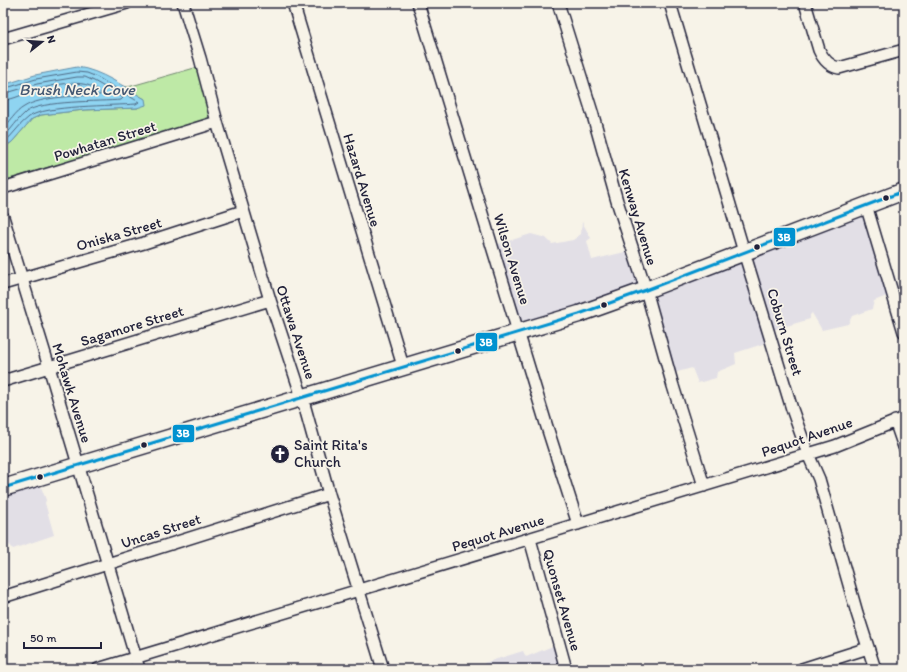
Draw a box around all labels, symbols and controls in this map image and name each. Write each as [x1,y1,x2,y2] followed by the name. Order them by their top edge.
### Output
[22,22,62,62] north arrow
[44,34,58,45] text: N
[19,80,136,99] water label: Brush Neck Cove
[52,117,159,165] street label: Powhatan Street
[339,131,385,229] street label: Hazard Avenue
[615,166,661,268] street label: Kenway Avenue
[881,193,891,203] unlabelled marker
[490,211,534,307] street label: Wilson Avenue
[74,213,164,255] street label: Oniska Street
[773,227,796,247] line badge: 3B
[777,231,791,244] text: 3B
[752,242,762,252] unlabelled marker
[272,283,320,381] street label: Ottawa Avenue
[763,286,807,378] street label: Coburn Street
[599,300,609,310] unlabelled marker
[78,302,186,350] street label: Sagamore Street
[475,332,498,352] line badge: 3B
[479,336,493,349] text: 3B
[48,341,96,445] street label: Mohawk Avenue
[453,346,463,356] unlabelled marker
[759,413,855,461] street label: Pequot Avenue
[172,424,195,443] line badge: 3B
[176,427,190,440] text: 3B
[294,436,368,471] place label: Saint Rita's Church
[139,440,149,450] unlabelled marker
[269,443,291,465] church icon: Saint Rita's Church
[35,472,45,482] unlabelled marker
[119,510,204,552] street label: Uncas Street
[450,510,546,556] street label: Pequot Avenue
[539,547,585,653] street label: Quonset Avenue
[24,624,101,650] scale bar
[30,631,56,645] text: 50 m

